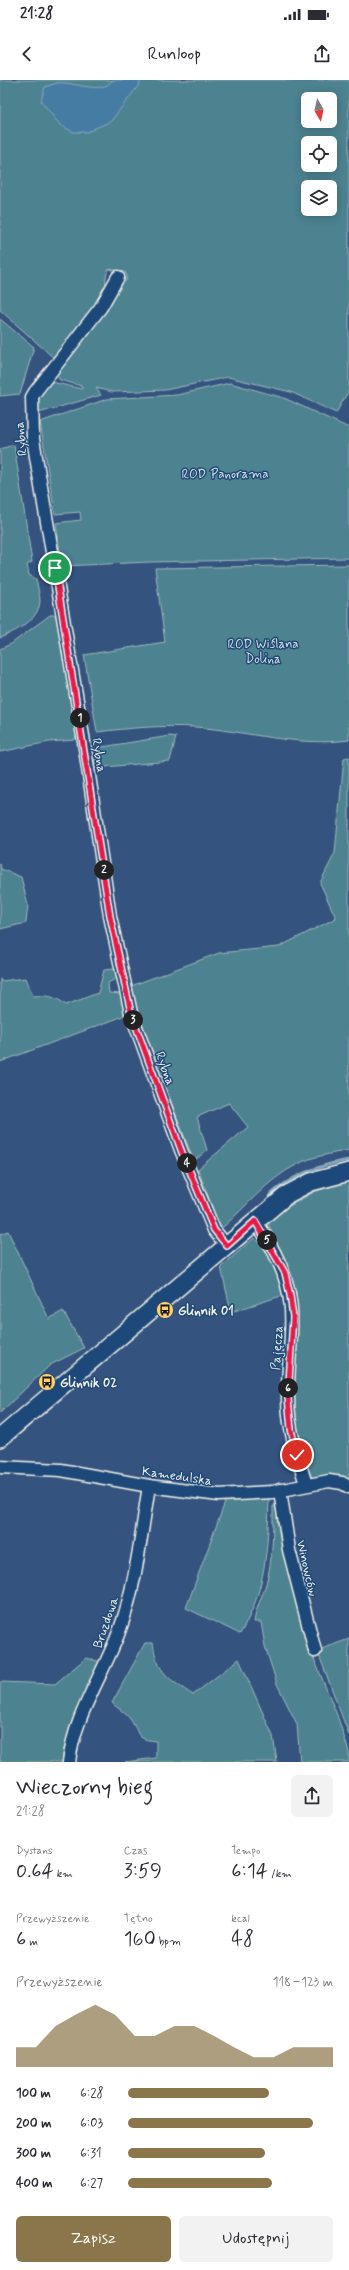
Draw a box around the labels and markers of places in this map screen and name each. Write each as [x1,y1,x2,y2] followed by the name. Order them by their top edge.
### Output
[38,551,72,585] pin
[70,708,90,728] pin: 1
[94,860,114,880] pin: 2
[123,1010,143,1030] pin: 3
[177,1153,197,1173] pin: 4
[257,1230,277,1250] pin: 5
[155,1300,175,1320] bus stop icon: Glinnik 01
[178,1303,234,1320] place label: Glinnik 01
[37,1372,57,1392] bus stop icon: Glinnik 02
[60,1375,117,1392] place label: Glinnik 02
[278,1378,298,1398] pin: 6
[280,1438,314,1472] pin

